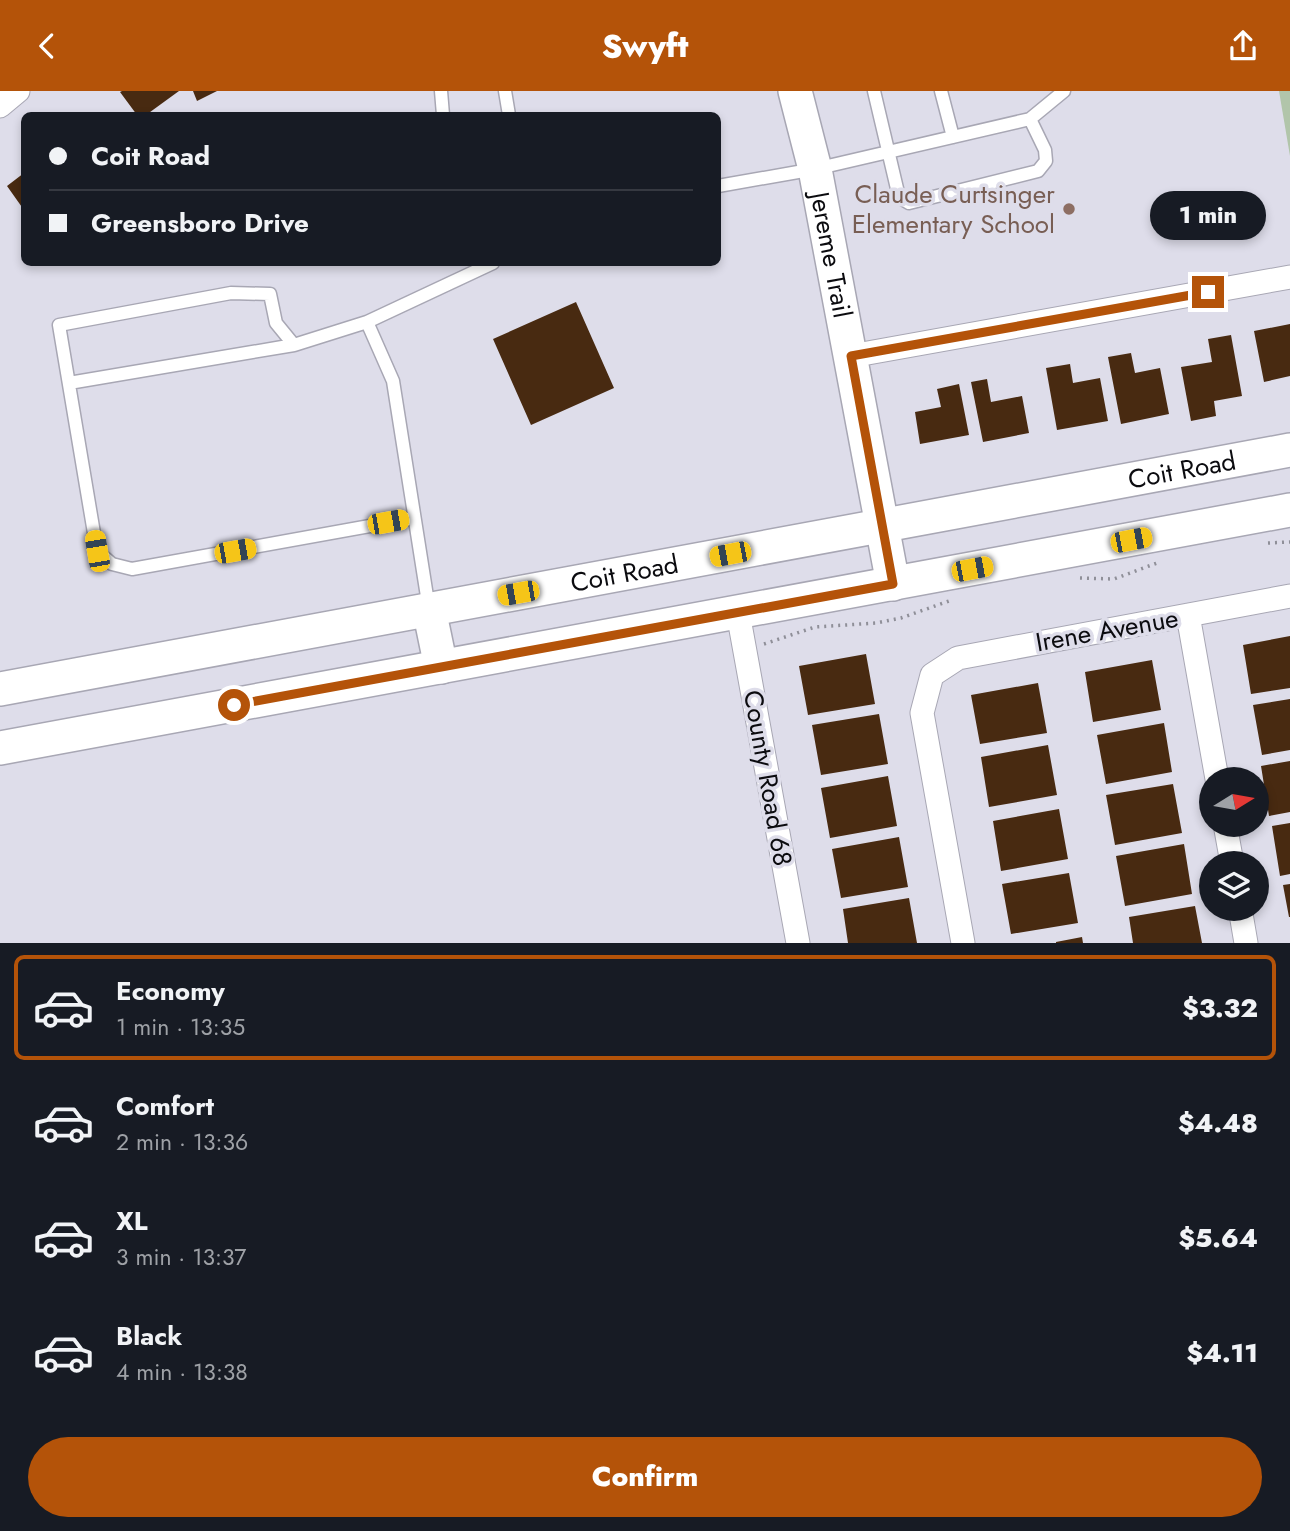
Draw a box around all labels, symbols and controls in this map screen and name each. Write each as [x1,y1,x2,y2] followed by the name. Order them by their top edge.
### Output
[602,23,688,69] text: Swyft
[28,27,66,65] icon: back
[1224,27,1262,65] icon: share
[91,137,210,175] text: Coit Road
[852,175,1055,243] place label: Claude Curtsinger Elementary School
[800,186,862,321] street label: Jereme Trail
[1150,191,1266,239] callout: 1 min
[1179,198,1237,232] text: 1 min
[1061,201,1077,217] marker: Claude Curtsinger Elementary School
[91,204,309,242] text: Greensboro Drive
[1192,276,1224,308] route end
[1125,441,1239,499] street label: Coit Road
[366,508,411,536] car
[1109,526,1154,554] car
[84,528,111,574] car
[213,537,258,565] car
[708,540,753,568] car
[567,545,681,602] street label: Coit Road
[950,555,995,583] car
[496,579,541,607] car
[1033,599,1181,661] street label: Irene Avenue
[734,687,802,869] street label: County Road 68
[218,689,250,721] route start
[1199,767,1269,837] north arrow
[1199,767,1269,921] map controls
[1199,851,1269,921] button: layers
[116,972,225,1010] text: Economy
[32,976,95,1039] icon: car
[1182,989,1258,1027] text: $3.32
[116,1010,245,1044] text: 1 min · 13:35
[116,1087,214,1125] text: Comfort
[32,1091,95,1154] icon: car
[1178,1104,1258,1142] text: $4.48
[116,1125,248,1159] text: 2 min · 13:36
[116,1202,148,1240] text: XL
[32,1206,95,1269] icon: car
[1178,1219,1258,1257] text: $5.64
[116,1240,246,1274] text: 3 min · 13:37
[116,1317,182,1355] text: Black
[32,1321,95,1384] icon: car
[1187,1334,1258,1372] text: $4.11
[116,1355,248,1389] text: 4 min · 13:38
[28,1437,1262,1517] button: Confirm

